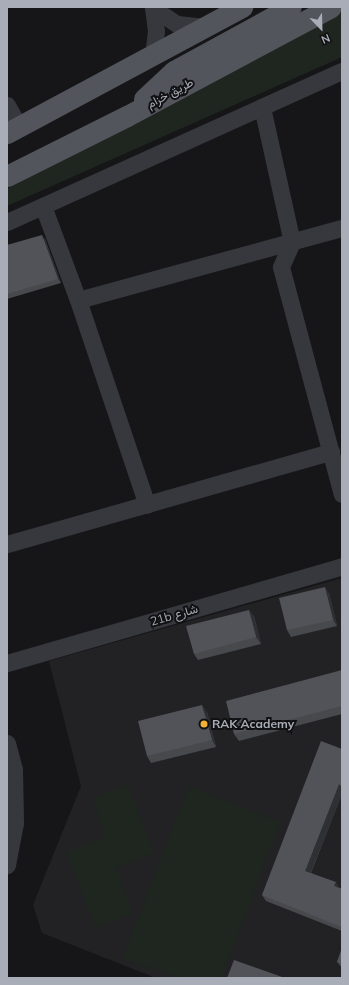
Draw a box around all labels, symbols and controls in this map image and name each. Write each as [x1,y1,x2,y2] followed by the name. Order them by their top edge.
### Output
[301,8,341,48] north arrow
[319,31,332,47] text: N
[144,75,196,111] street label: طريق خزام
[149,601,199,629] street label: 21b شارع
[212,717,294,731] place label: RAK Academy
[199,719,209,729] marker: RAK Academy

